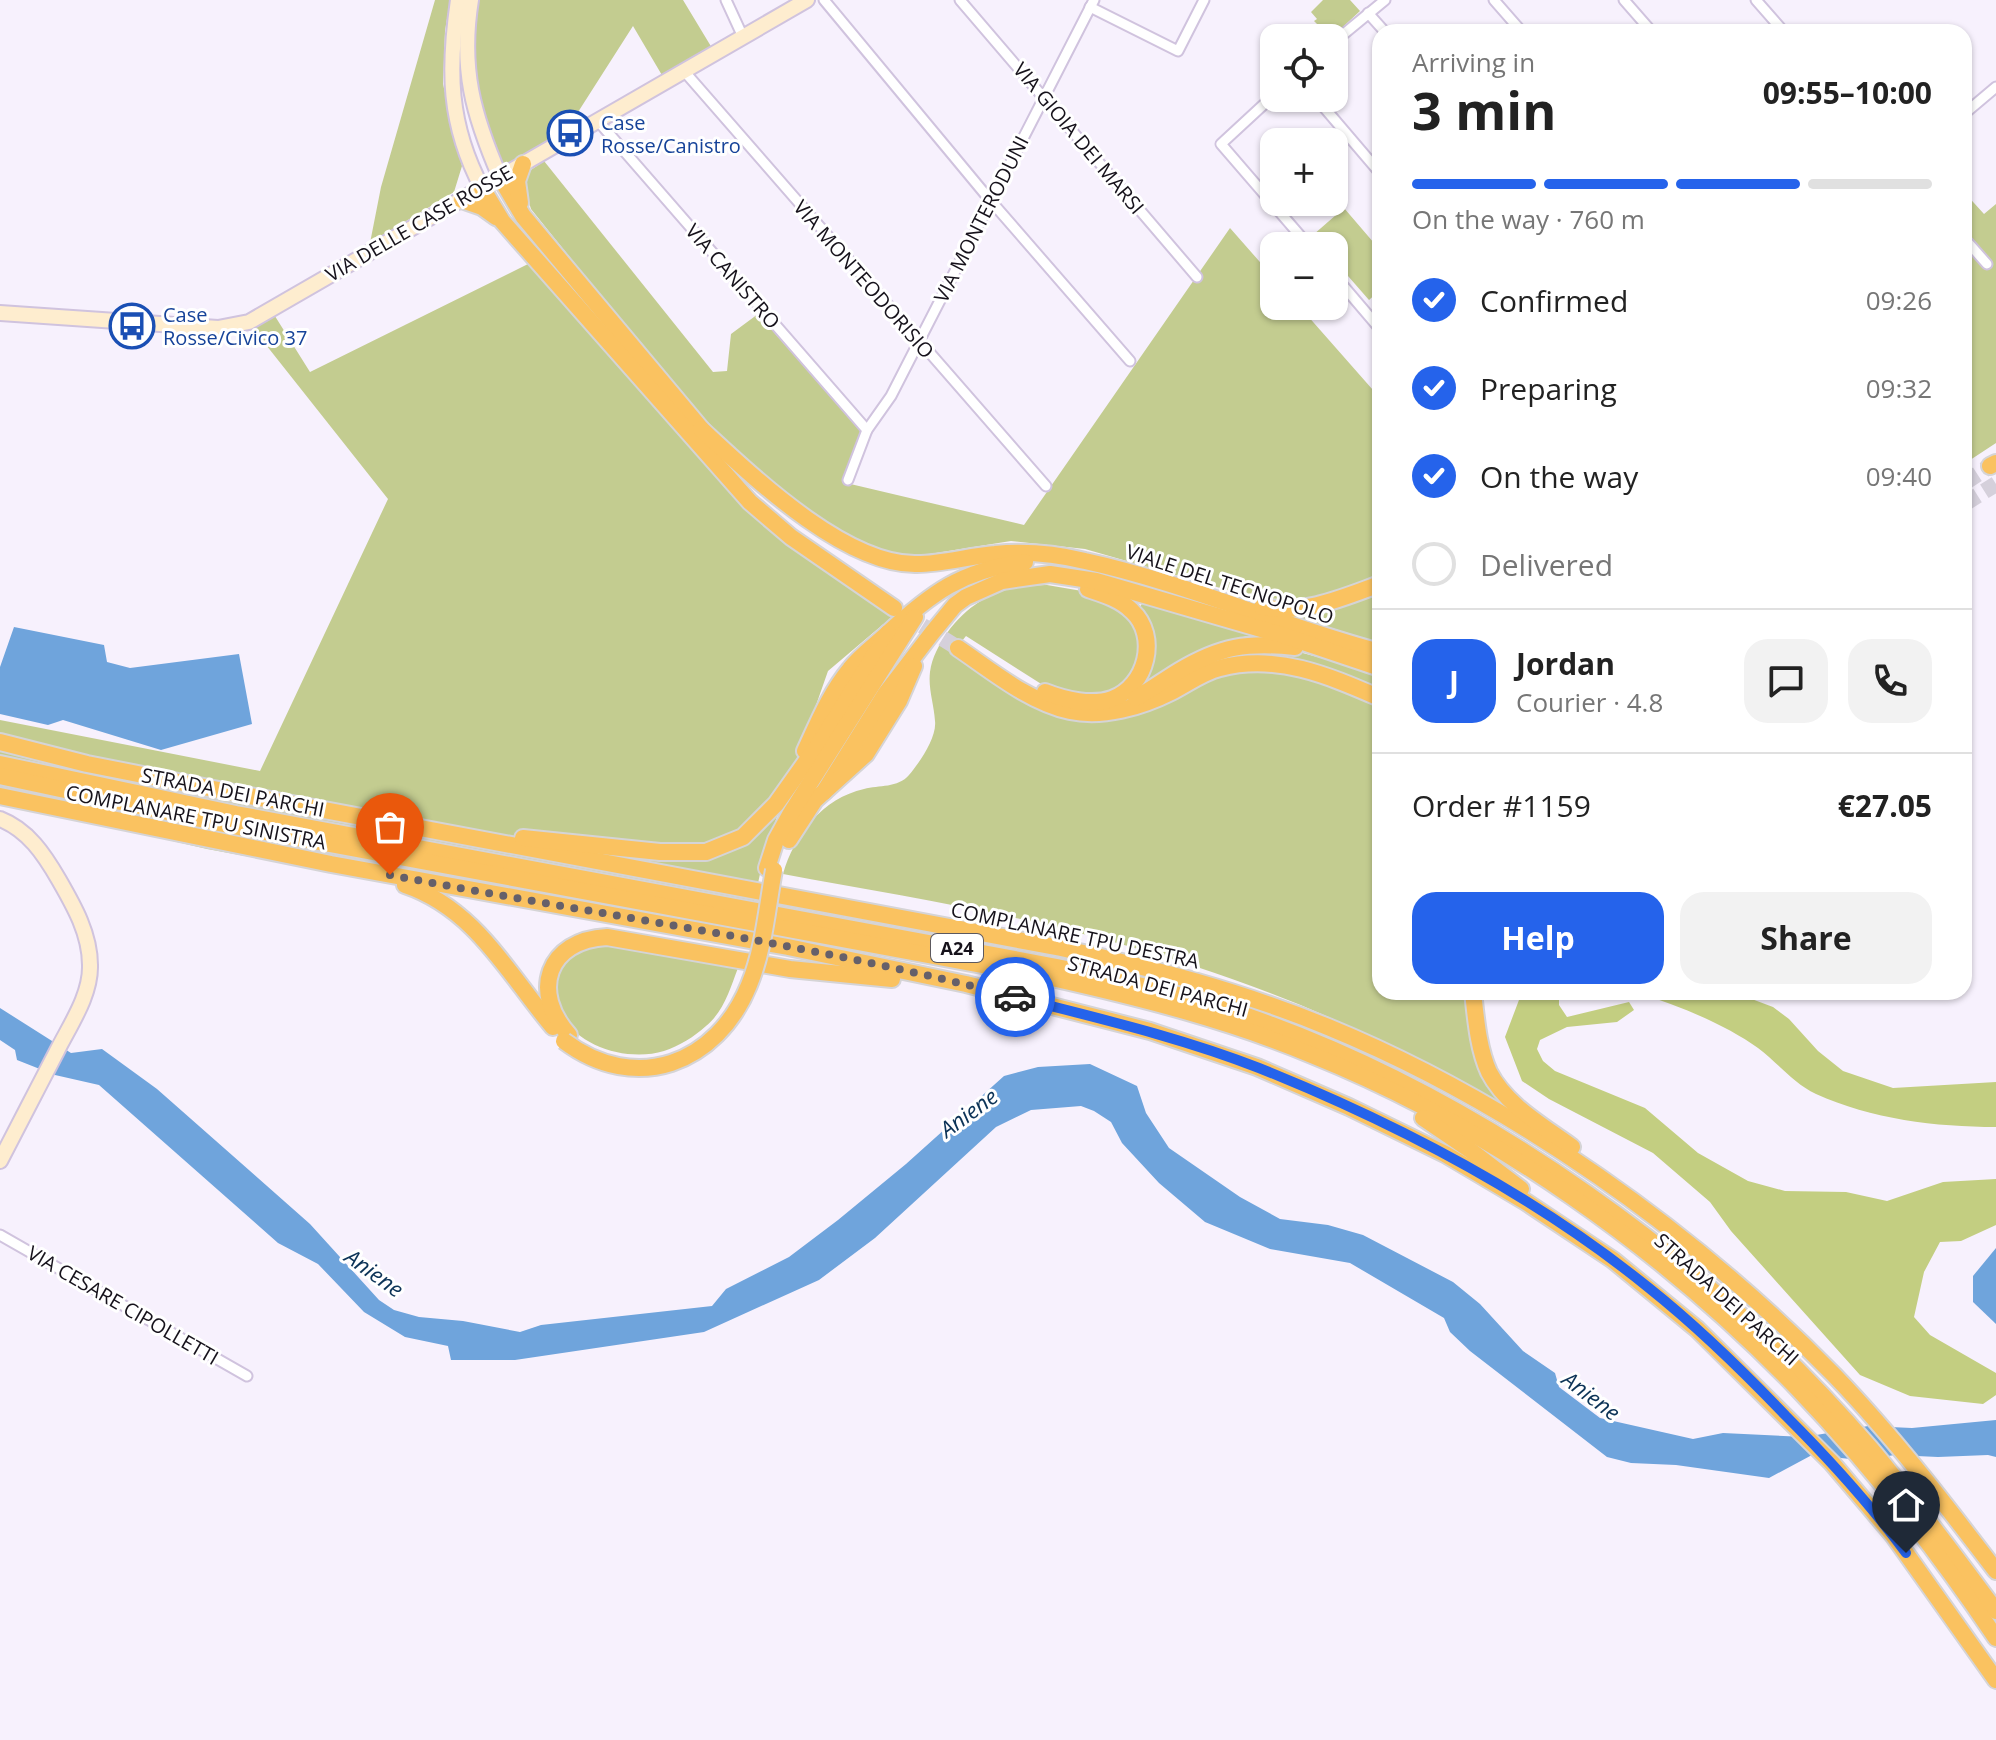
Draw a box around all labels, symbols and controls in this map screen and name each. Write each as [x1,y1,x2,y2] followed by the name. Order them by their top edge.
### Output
[1260,24,1348,320] map controls
[1260,24,1348,112] button: locate
[1412,44,1535,80] text: Arriving in
[1007,56,1151,220] street label: VIA GIOIA DEI MARSI
[1763,72,1932,113] text: 09:55–10:00
[1412,74,1556,145] text: 3 min
[546,109,594,157] bus stop icon: Case Rosse/Canistro
[601,109,741,159] place label: Case Rosse/Canistro
[1260,128,1348,216] button: +
[927,131,1035,307] street label: VIA MONTERODUNI
[321,158,517,288] street label: VIA DELLE CASE ROSSE
[788,194,940,364] street label: VIA MONTEODORISIO
[1412,201,1645,237] text: On the way · 760 m
[680,218,786,334] street label: VIA CANISTRO
[1260,232,1348,320] button: −
[1412,278,1456,322] icon: check
[1480,280,1628,321] text: Confirmed
[1866,282,1932,318] text: 09:26
[163,301,307,351] place label: Case Rosse/Civico 37
[108,302,156,350] bus stop icon: Case Rosse/Civico 37
[1412,366,1456,410] icon: check
[1480,368,1617,409] text: Preparing
[1866,370,1932,406] text: 09:32
[1412,454,1456,498] icon: check
[1480,456,1638,497] text: On the way
[1866,458,1932,494] text: 09:40
[1123,538,1337,630] street label: VIALE DEL TECNOPOLO
[1480,544,1613,585] text: Delivered
[1744,639,1828,723] button: chat
[1848,639,1932,723] button: phone
[1516,643,1615,684] text: Jordan
[1449,661,1459,702] text: J
[1516,684,1663,720] text: Courier · 4.8
[139,761,327,823] street label: STRADA DEI PARCHI
[64,779,329,856] street label: COMPLANARE TPU SINISTRA
[1412,785,1591,826] text: Order #1159
[1838,785,1932,826] text: €27.05
[356,793,424,875] pin
[368,805,412,849] icon: bag
[1412,892,1664,984] button: Help
[1680,892,1932,984] button: Share
[948,895,1202,975] street label: COMPLANARE TPU DESTRA
[931,934,983,962] road number: A24
[1065,949,1251,1023] street label: STRADA DEI PARCHI
[975,957,1055,1037] courier
[993,975,1037,1019] icon: car
[931,1081,1003,1144] water label: Aniene
[1649,1227,1805,1371] street label: STRADA DEI PARCHI
[22,1239,224,1371] street label: VIA CESARE CIPOLLETTI
[338,1240,410,1303] water label: Aniene
[1555,1362,1627,1427] water label: Aniene
[1872,1471,1940,1553] pin
[1884,1483,1928,1527] icon: home

